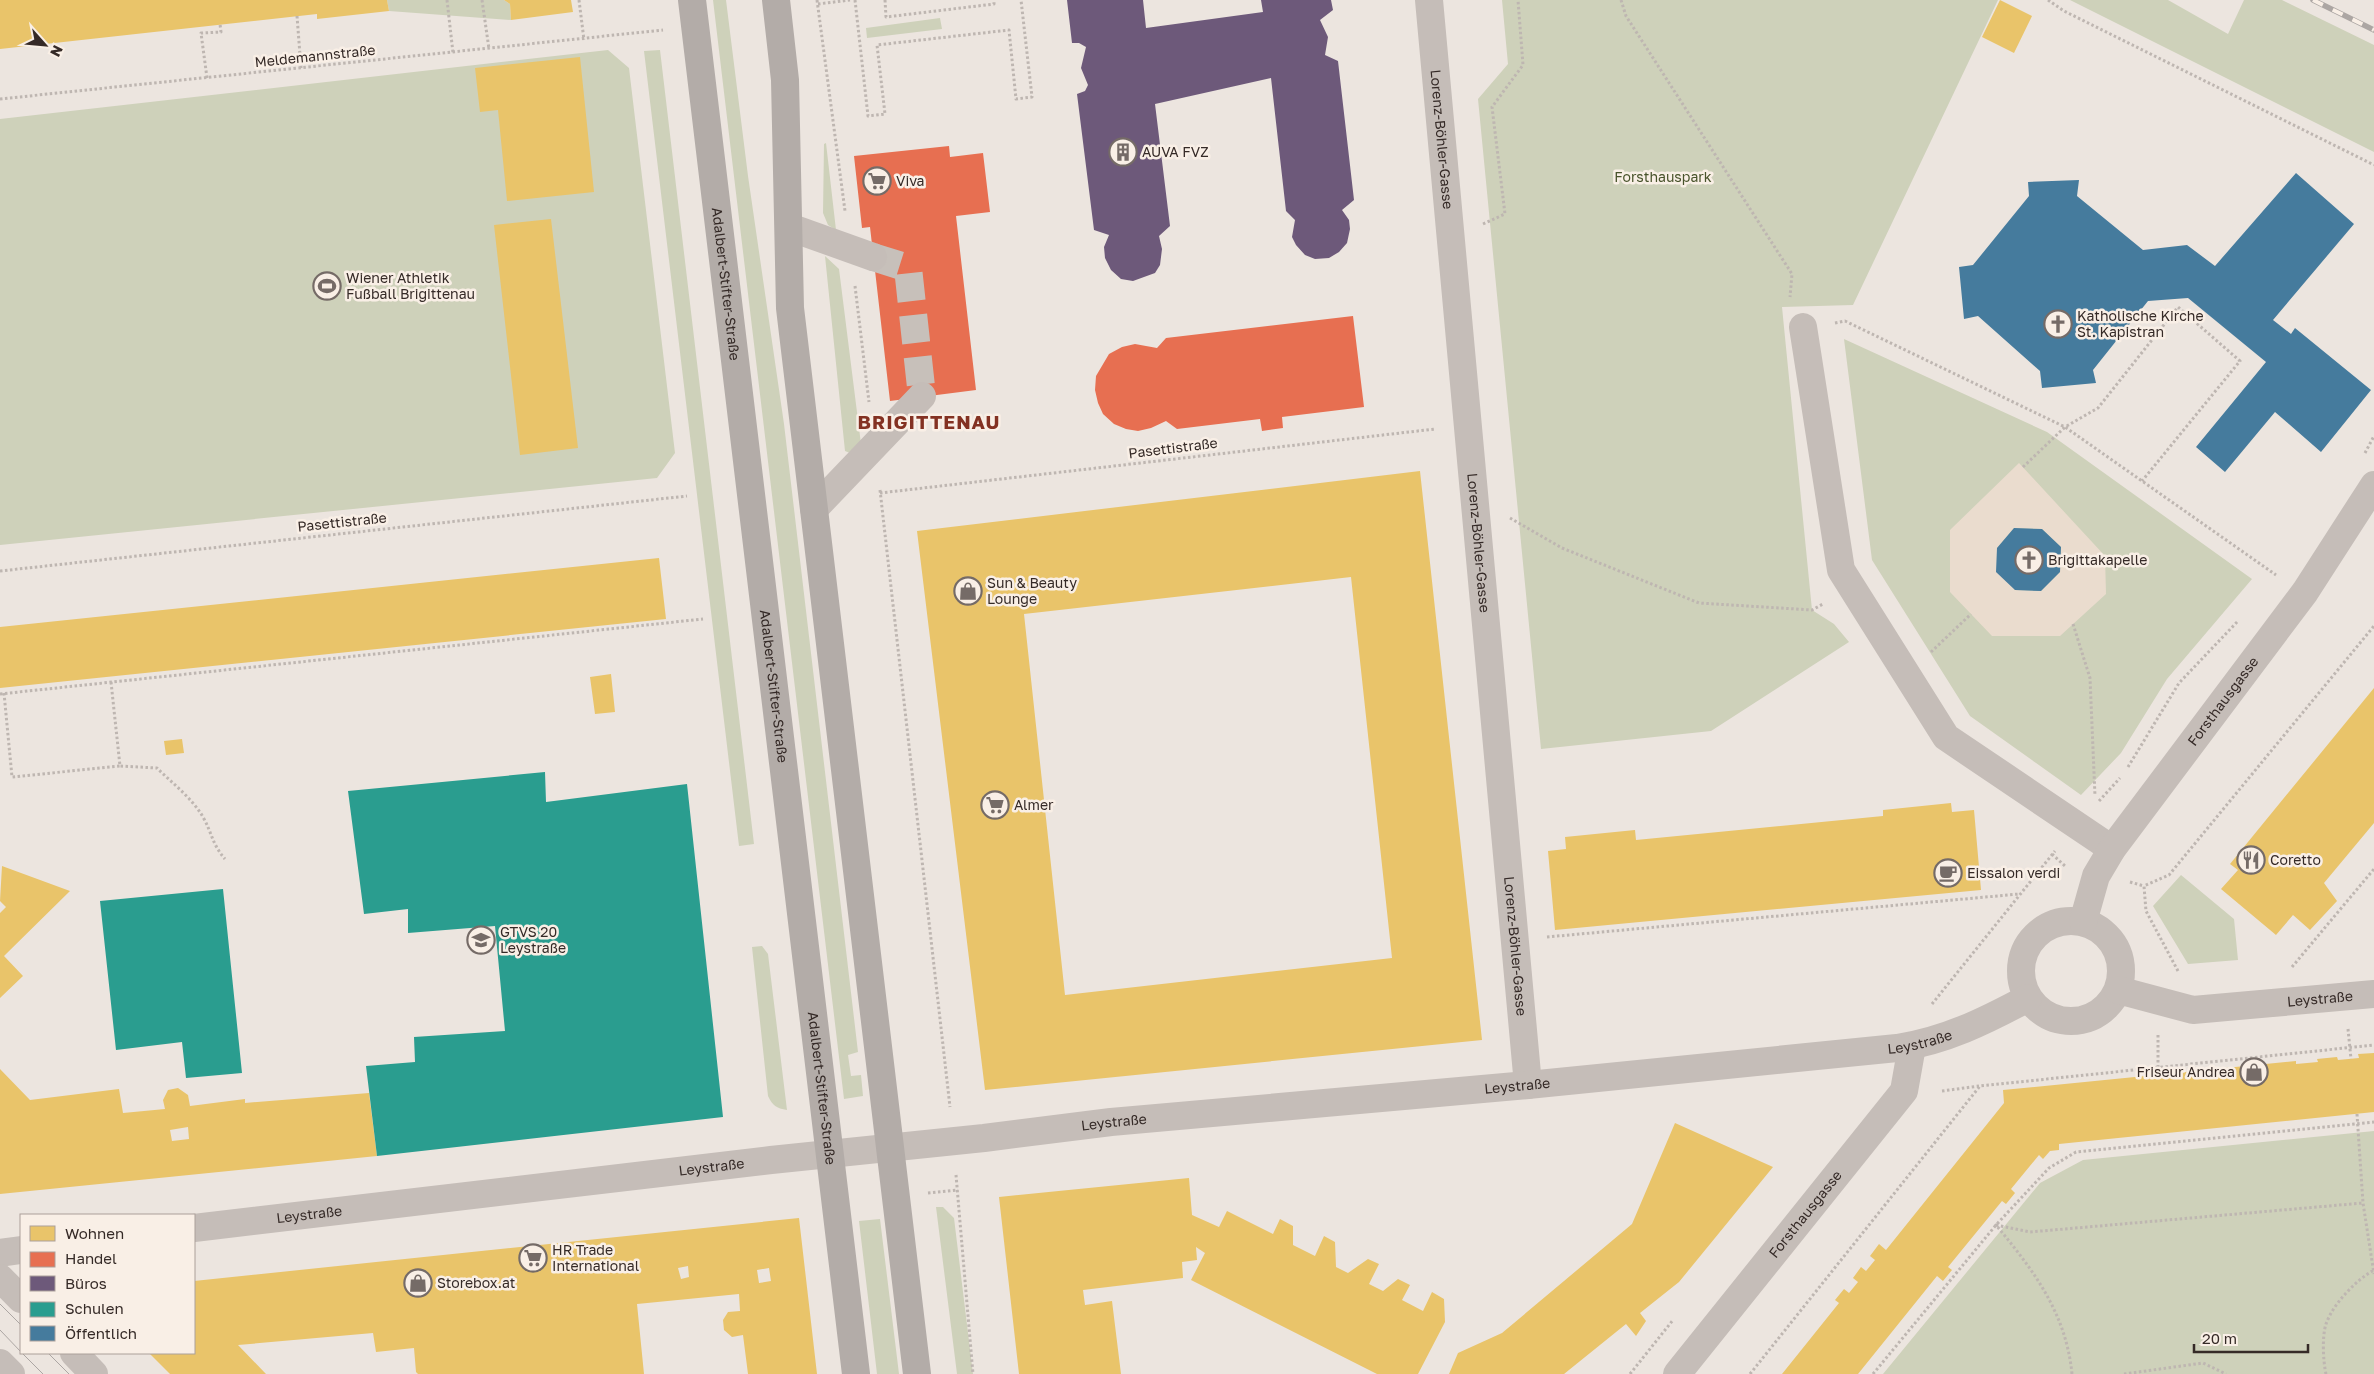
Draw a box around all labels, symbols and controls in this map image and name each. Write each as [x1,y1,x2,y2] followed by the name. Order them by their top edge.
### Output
[20,20,70,70] north arrow
[254,41,376,70] street label: Meldemannstraße
[47,43,67,60] text: N
[1427,69,1457,210] street label: Lorenz-Böhler-Gasse
[1108,137,1138,167] building icon: AUVA FVZ
[1142,143,1209,160] place label: AUVA FVZ
[862,166,892,196] supermarket icon: Viva
[1614,168,1712,185] park label: Forsthauspark
[896,172,924,189] place label: Viva
[709,206,744,362] street label: Adalbert-Stifter-Straße
[346,269,475,302] place label: Wiener Athletik Fußball Brigittenau
[312,271,342,301] sports icon: Wiener Athletik Fußball Brigittenau
[2077,307,2204,340] place label: Katholische Kirche St. Kapistran
[2043,309,2073,339] church icon: Katholische Kirche St. Kapistran
[858,410,1000,433] district label: BRIGITTENAU
[1127,434,1219,461] street label: Pasettistraße
[1464,472,1494,613] street label: Lorenz-Böhler-Gasse
[296,508,387,535] street label: Pasettistraße
[2014,545,2044,575] church icon: Brigittakapelle
[2048,551,2147,568] place label: Brigittakapelle
[987,574,1077,607] place label: Sun & Beauty Lounge
[953,576,983,606] shop icon: Sun & Beauty Lounge
[757,608,792,764] street label: Adalbert-Stifter-Straße
[2184,653,2262,749] street label: Forsthausgasse
[980,790,1010,820] supermarket icon: Almer
[1014,796,1054,813] place label: Almer
[2236,845,2266,875] restaurant icon: Coretto
[2270,851,2321,868] place label: Coretto
[1933,858,1963,888] cafe icon: Eissalon verdi
[1967,864,2060,881] place label: Eissalon verdi
[1501,875,1531,1017] street label: Lorenz-Böhler-Gasse
[500,923,566,956] place label: GTVS 20 Leystraße
[466,925,496,955] school or university icon: GTVS 20 Leystraße
[2286,987,2353,1010] street label: Leystraße
[805,1011,840,1166] street label: Adalbert-Stifter-Straße
[1887,1026,1954,1057] street label: Leystraße
[2239,1057,2269,1087] shop icon: Friseur Andrea
[2137,1063,2235,1080] place label: Friseur Andrea
[1484,1074,1551,1097] street label: Leystraße
[1080,1110,1147,1134] street label: Leystraße
[678,1154,745,1179] street label: Leystraße
[1765,1167,1845,1261] street label: Forsthausgasse
[275,1202,343,1226] street label: Leystraße
[20,1214,195,1354] legend
[65,1224,124,1242] text: Wohnen
[552,1241,639,1274] place label: HR Trade International
[518,1243,548,1273] supermarket icon: HR Trade International
[65,1249,117,1267] text: Handel
[403,1268,433,1298] shop icon: Storebox.at
[65,1274,107,1292] text: Büros
[437,1274,515,1291] place label: Storebox.at
[65,1299,124,1317] text: Schulen
[2194,1322,2308,1354] scale bar
[65,1324,137,1342] text: Öffentlich
[2202,1329,2237,1347] text: 20 m

